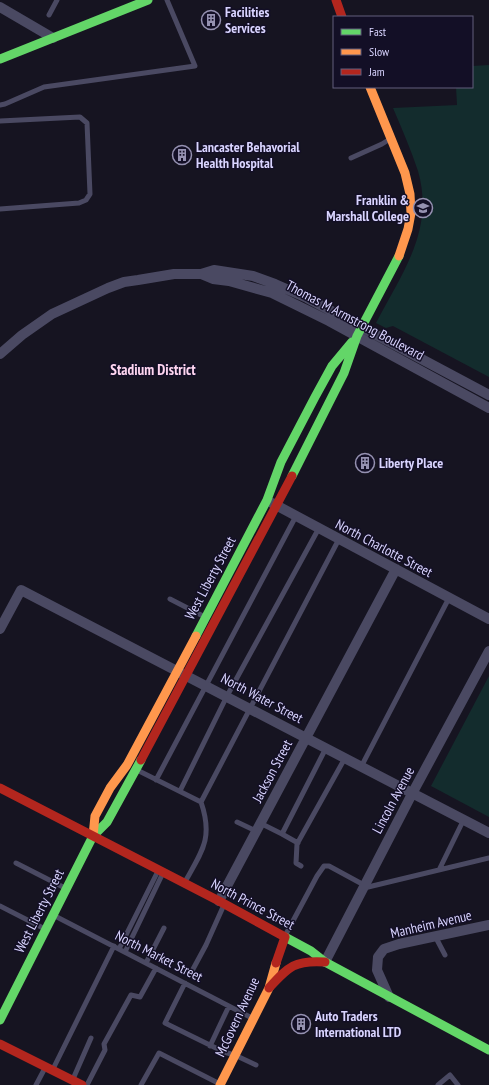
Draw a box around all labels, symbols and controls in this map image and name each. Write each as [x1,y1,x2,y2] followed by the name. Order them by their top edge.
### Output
[225,3,269,37] place label: Facilities Services
[200,9,222,31] building icon: Facilities Services
[333,16,473,88] legend
[369,24,387,39] text: Fast
[369,44,390,59] text: Slow
[368,64,385,79] text: Jam
[196,138,300,172] place label: Lancaster Behavorial Health Hospital
[171,144,193,166] building icon: Lancaster Behavorial Health Hospital
[326,191,409,225] place label: Franklin & Marshall College
[412,197,434,219] school or university icon: Franklin & Marshall College
[283,276,427,364] street label: Thomas M Armstrong Boulevard
[110,360,196,379] district label: Stadium District
[354,452,376,474] building icon: Liberty Place
[379,454,443,472] place label: Liberty Place
[332,515,436,581] street label: North Charlotte Street
[181,533,240,623] street label: West Liberty Street
[218,669,306,727] street label: North Water Street
[248,737,296,806] street label: Jackson Street
[368,763,418,837] street label: Lincoln Avenue
[10,866,68,956] street label: West Liberty Street
[208,874,298,934] street label: North Prince Street
[389,906,474,942] street label: Manheim Avenue
[112,926,206,986] street label: North Market Street
[211,974,263,1060] street label: McGovern Avenue
[314,1007,402,1041] place label: Auto Traders International LTD
[290,1013,312,1035] building icon: Auto Traders International LTD

